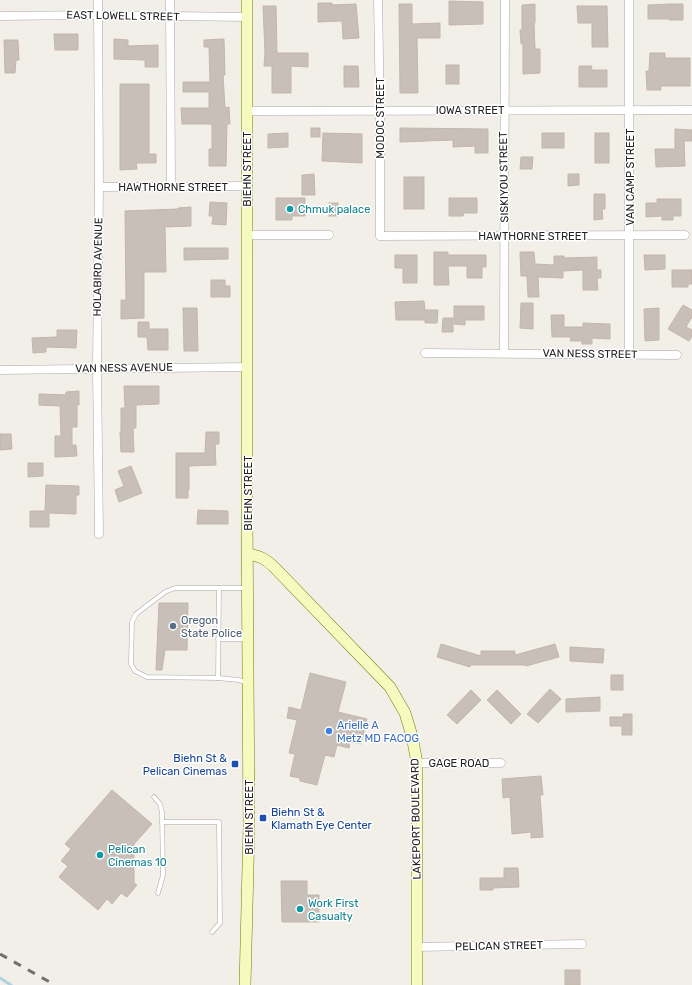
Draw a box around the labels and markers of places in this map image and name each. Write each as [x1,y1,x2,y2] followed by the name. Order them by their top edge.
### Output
[298,203,370,216] place label: Chmuk palace
[285,204,295,214] marker: Chmuk palace
[181,614,242,640] place label: Oregon State Police
[168,621,178,631] marker: Oregon State Police
[337,719,419,745] place label: Arielle A Metz MD FACOG
[324,726,334,736] marker: Arielle A Metz MD FACOG
[143,752,227,778] place label: Biehn St & Pelican Cinemas
[230,759,240,769] marker: Biehn St & Pelican Cinemas
[271,806,373,832] place label: Biehn St & Klamath Eye Center
[258,813,268,823] marker: Biehn St & Klamath Eye Center
[108,843,167,869] place label: Pelican Cinemas 10
[95,850,105,860] marker: Pelican Cinemas 10
[308,897,359,923] place label: Work First Casualty
[295,904,305,914] marker: Work First Casualty

